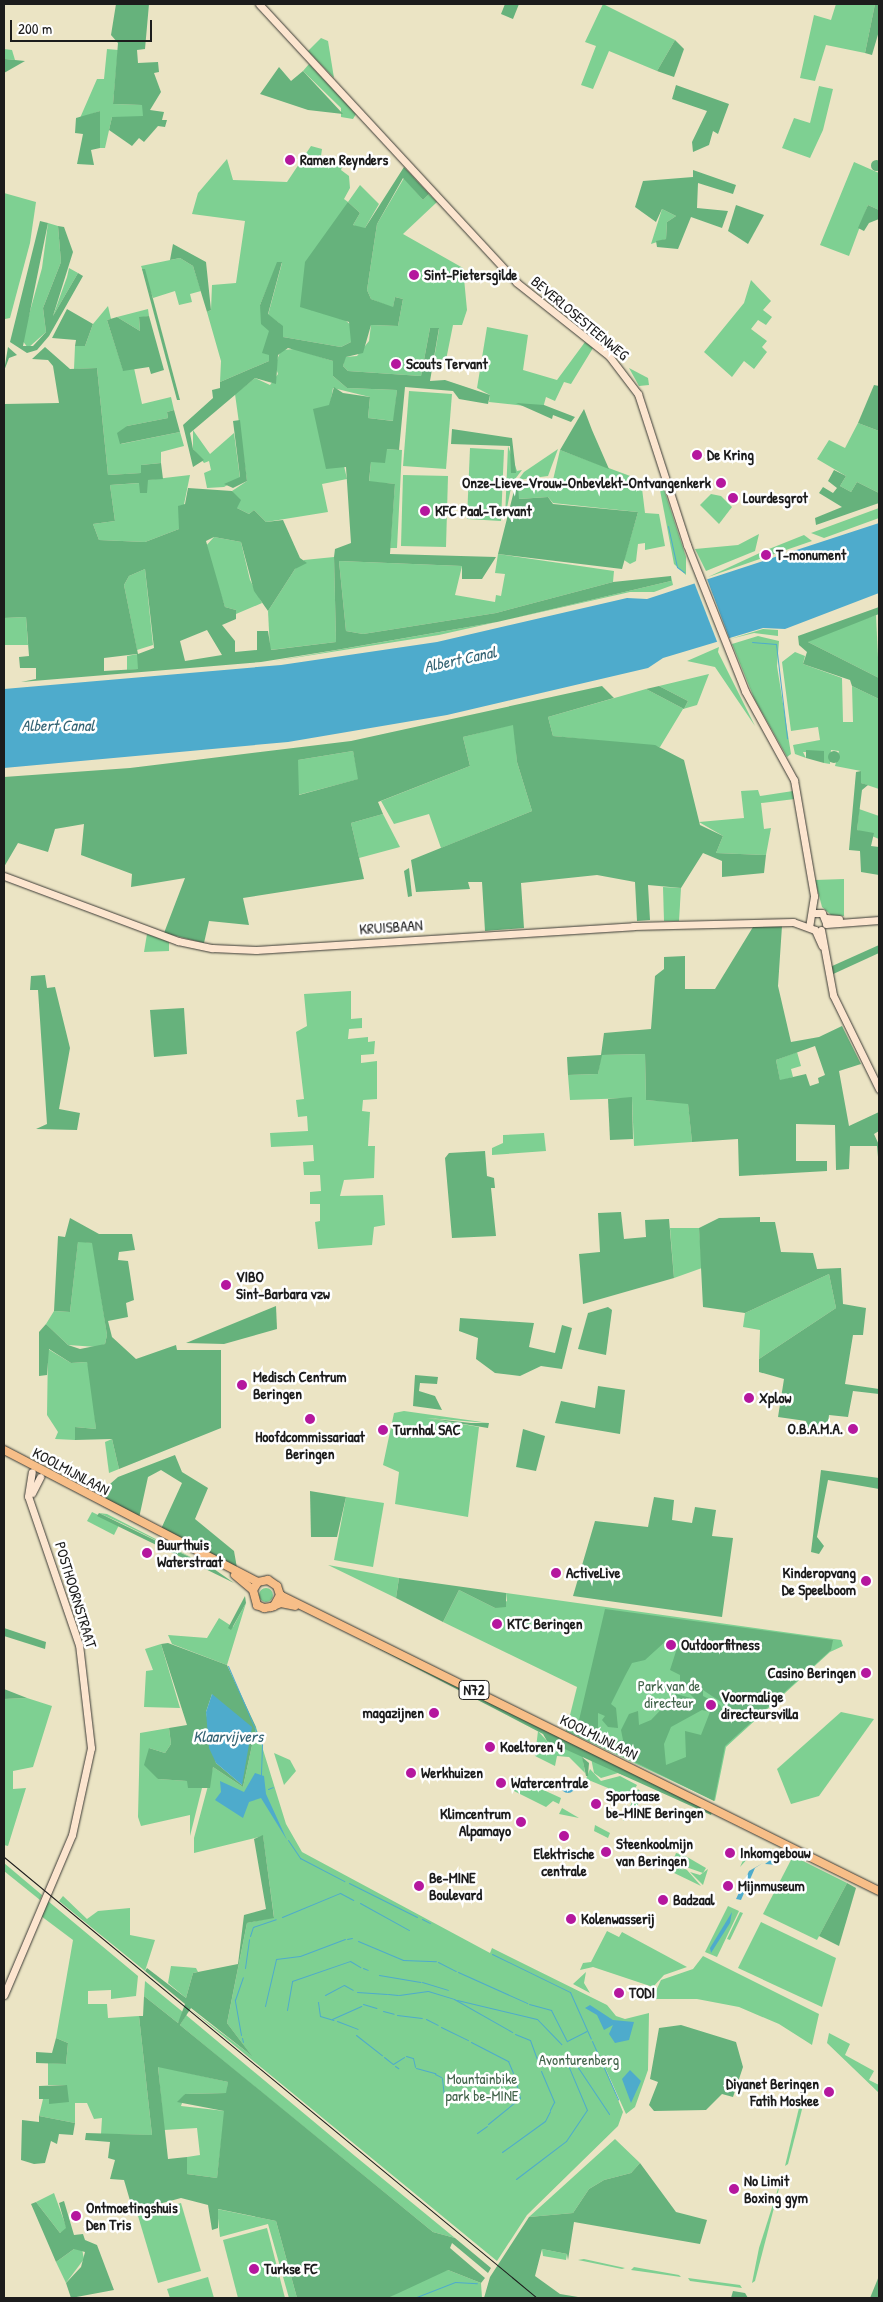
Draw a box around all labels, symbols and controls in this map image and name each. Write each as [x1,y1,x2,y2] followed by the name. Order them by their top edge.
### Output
[12,10,155,42] scale bar
[18,18,52,39] text: 200 m
[300,151,388,169] place label: Ramen Reynders
[284,154,296,166] marker: Ramen Reynders
[424,266,517,284] place label: Sint-Pietersgilde
[408,269,420,281] marker: Sint-Pietersgilde
[528,272,632,364] street label: BEVERLOSESTEENWEG
[406,355,488,373] place label: Scouts Tervant
[390,358,402,370] marker: Scouts Tervant
[707,446,754,464] place label: De Kring
[691,449,703,461] marker: De Kring
[462,474,711,492] place label: Onze-Lieve-Vrouw-Onbevlekt-Ontvangenkerk
[715,477,727,489] marker: Onze-Lieve-Vrouw-Onbevlekt-Ontvangenkerk
[743,489,808,507] place label: Lourdesgrot
[727,492,739,504] marker: Lourdesgrot
[435,502,532,520] place label: KFC Paal-Tervant
[419,505,431,517] marker: KFC Paal-Tervant
[776,546,846,564] place label: T-monument
[760,549,772,561] marker: T-monument
[422,642,498,676] water label: Albert Canal
[21,715,95,735] water label: Albert Canal
[359,916,423,938] street label: KRUISBAAN
[236,1267,330,1302] place label: VIBO Sint-Barbara vzw
[220,1279,232,1291] marker: VIBO Sint-Barbara vzw
[253,1367,347,1402] place label: Medisch Centrum Beringen
[235,1378,249,1392] marker: Medisch Centrum Beringen
[759,1389,791,1407] place label: Xplow
[743,1392,755,1404] marker: Xplow
[304,1413,316,1425] marker: Hoofdcommissariaat Beringen
[787,1420,843,1438] place label: O.B.A.M.A.
[393,1421,461,1439] place label: Turnhal SAC
[847,1423,859,1435] marker: O.B.A.M.A.
[377,1424,389,1436] marker: Turnhal SAC
[255,1427,365,1462] place label: Hoofdcommissariaat Beringen
[30,1443,112,1499] street label: KOOLMIJNLAAN
[157,1535,223,1570] place label: Buurthuis Waterstraat
[51,1540,101,1650] street label: POSTHOORNSTRAAT
[141,1547,153,1559] marker: Buurthuis Waterstraat
[782,1563,856,1598] place label: Kinderopvang De Speelboom
[566,1564,621,1582] place label: ActiveLive
[550,1567,562,1579] marker: ActiveLive
[860,1575,872,1587] marker: Kinderopvang De Speelboom
[507,1615,582,1633] place label: KTC Beringen
[491,1618,503,1630] marker: KTC Beringen
[681,1636,760,1654] place label: Outdoorfitness
[665,1639,677,1651] marker: Outdoorfitness
[768,1664,856,1682] place label: Casino Beringen
[860,1667,872,1679] marker: Casino Beringen
[638,1676,700,1711] park label: Park van de directeur
[458,1678,490,1702] road number: N72
[721,1687,798,1722] place label: Voormalige directeursvilla
[705,1699,717,1711] marker: Voormalige directeursvilla
[363,1704,424,1722] place label: magazijnen
[428,1707,440,1719] marker: magazijnen
[557,1710,641,1764] street label: KOOLMIJNLAAN
[193,1726,263,1746] water label: Klaarvijvers
[500,1738,563,1756] place label: Koeltoren 4
[484,1741,496,1753] marker: Koeltoren 4
[421,1764,483,1782] place label: Werkhuizen
[405,1767,417,1779] marker: Werkhuizen
[511,1774,588,1792] place label: Watercentrale
[495,1777,507,1789] marker: Watercentrale
[606,1786,704,1821] place label: Sportoase be-MINE Beringen
[590,1798,602,1810] marker: Sportoase be-MINE Beringen
[440,1804,511,1839] place label: Klimcentrum Alpamayo
[515,1816,527,1828] marker: Klimcentrum Alpamayo
[558,1830,570,1842] marker: Elektrische centrale
[616,1834,693,1869] place label: Steenkoolmijn van Beringen
[534,1844,594,1879] place label: Elektrische centrale
[740,1844,811,1862] place label: Inkomgebouw
[600,1846,612,1858] marker: Steenkoolmijn van Beringen
[724,1847,736,1859] marker: Inkomgebouw
[429,1868,482,1903] place label: Be-MINE Boulevard
[738,1877,805,1895] place label: Mijnmuseum
[413,1880,425,1892] marker: Be-MINE Boulevard
[722,1880,734,1892] marker: Mijnmuseum
[673,1891,715,1909] place label: Badzaal
[657,1894,669,1906] marker: Badzaal
[581,1910,655,1928] place label: Kolenwasserij
[565,1913,577,1925] marker: Kolenwasserij
[629,1984,655,2002] place label: TODI
[613,1987,625,1999] marker: TODI
[539,2051,619,2069] park label: Avonturenberg
[445,2069,519,2104] park label: Mountainbike park be-MINE
[726,2074,819,2109] place label: Diyanet Beringen Fatih Moskee
[823,2086,835,2098] marker: Diyanet Beringen Fatih Moskee
[744,2171,808,2206] place label: No Limit Boxing gym
[728,2183,740,2195] marker: No Limit Boxing gym
[86,2198,178,2233] place label: Ontmoetingshuis Den Tris
[70,2210,82,2222] marker: Ontmoetingshuis Den Tris
[264,2260,318,2278] place label: Turkse FC
[248,2263,260,2275] marker: Turkse FC

